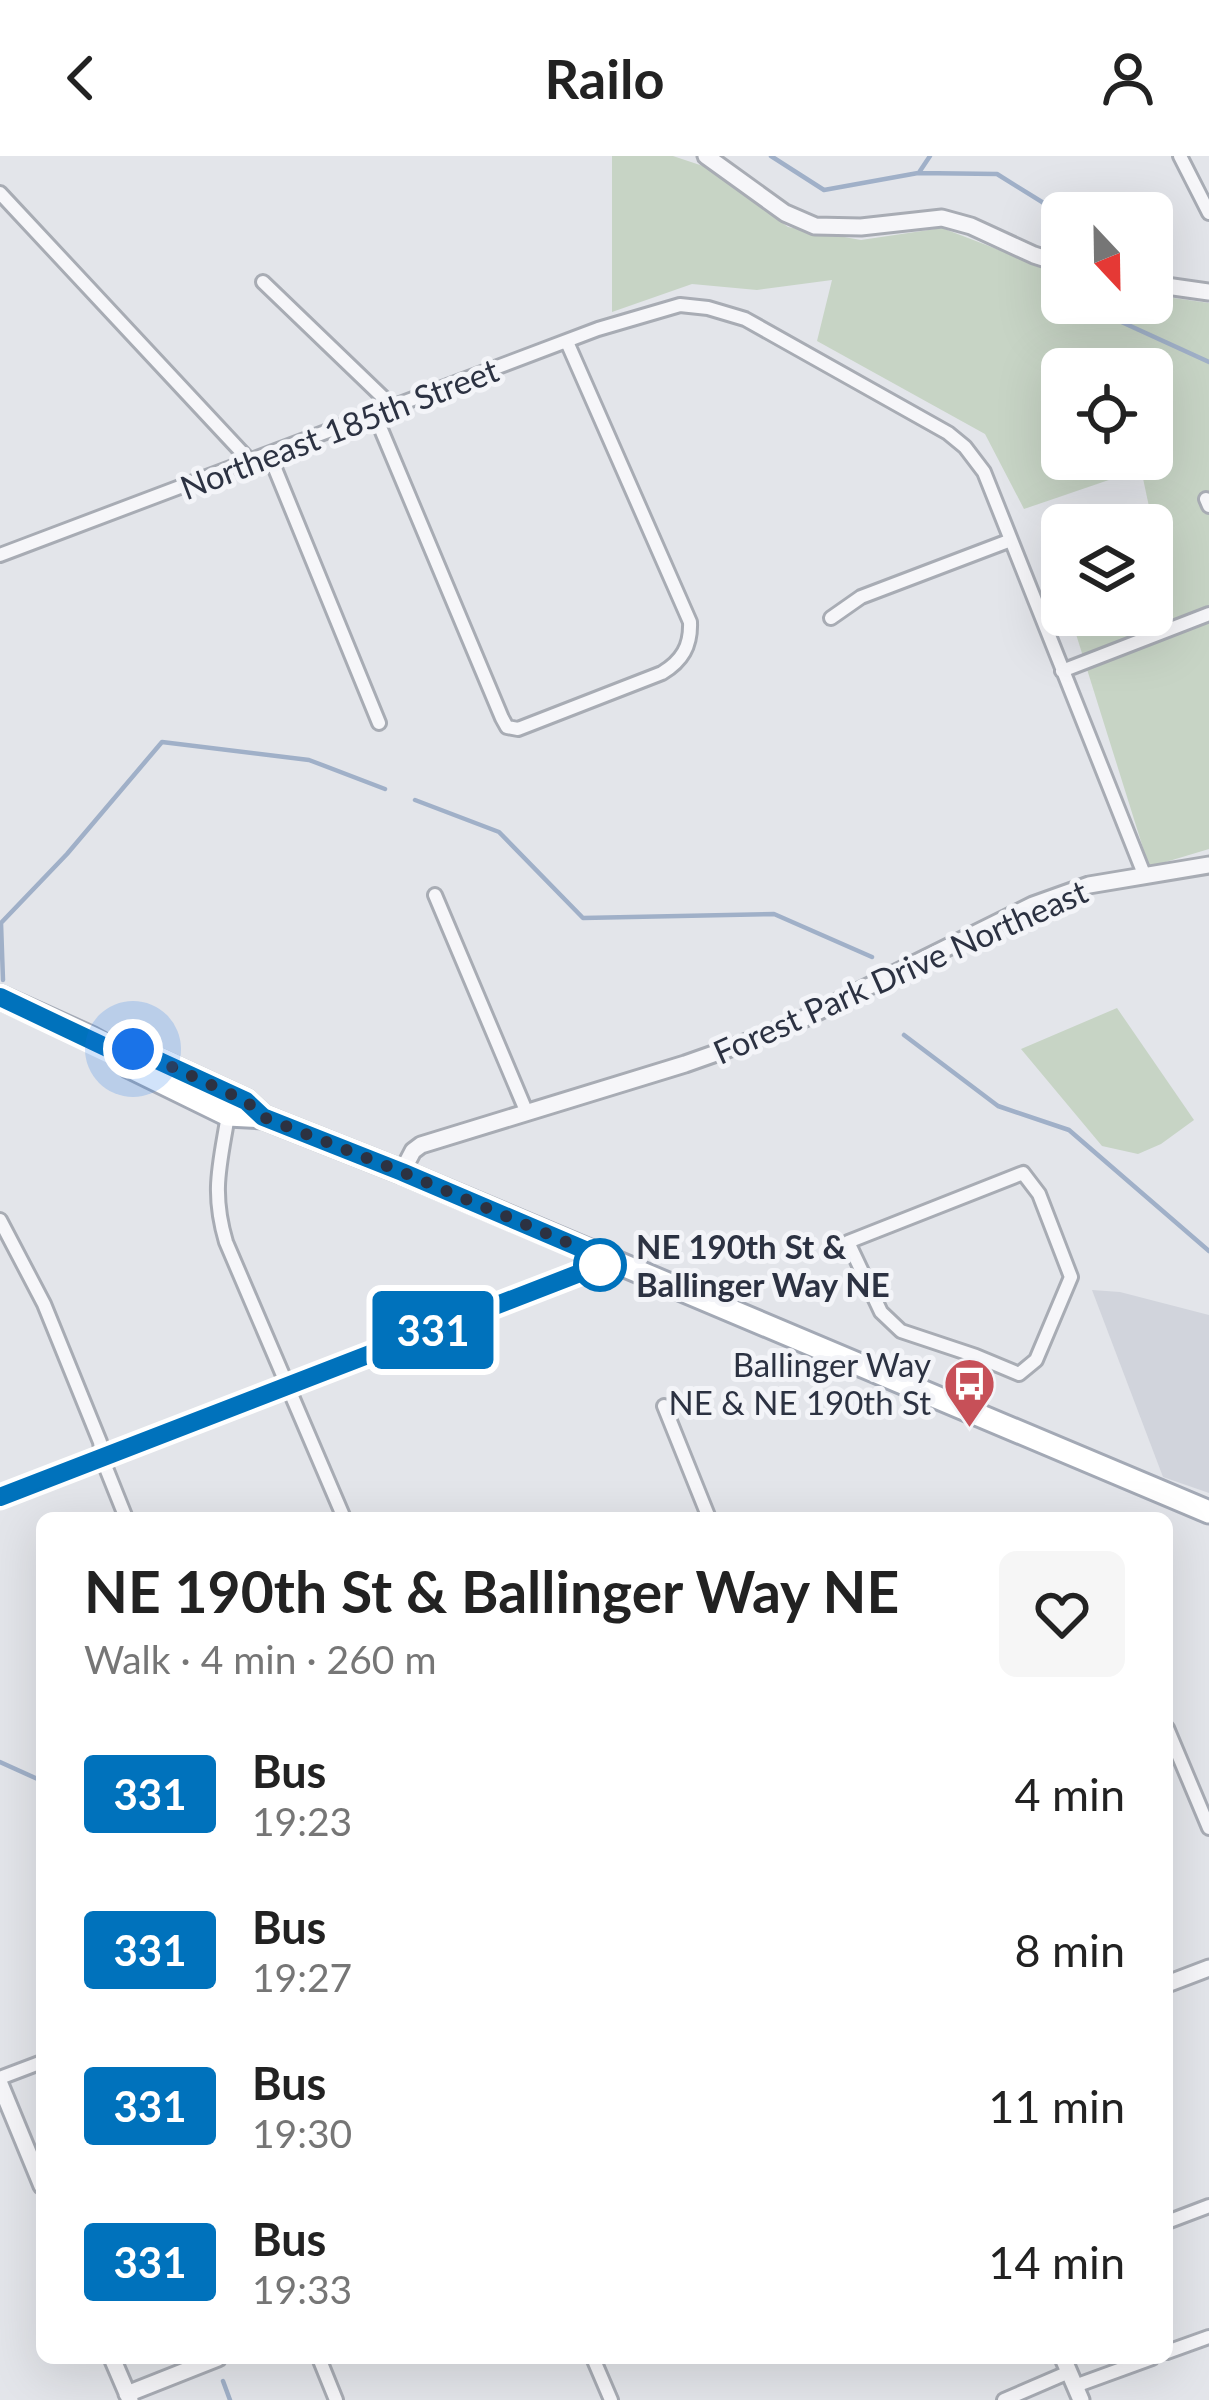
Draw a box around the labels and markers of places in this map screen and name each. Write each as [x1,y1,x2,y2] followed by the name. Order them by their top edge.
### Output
[636,1226,890,1304] place label: NE 190th St & Ballinger Way NE
[575,1240,625,1290] marker: NE 190th St & Ballinger Way NE
[669,1344,931,1422] place label: Ballinger Way NE & NE 190th St
[942,1355,998,1429] bus stop icon: Ballinger Way NE & NE 190th St

